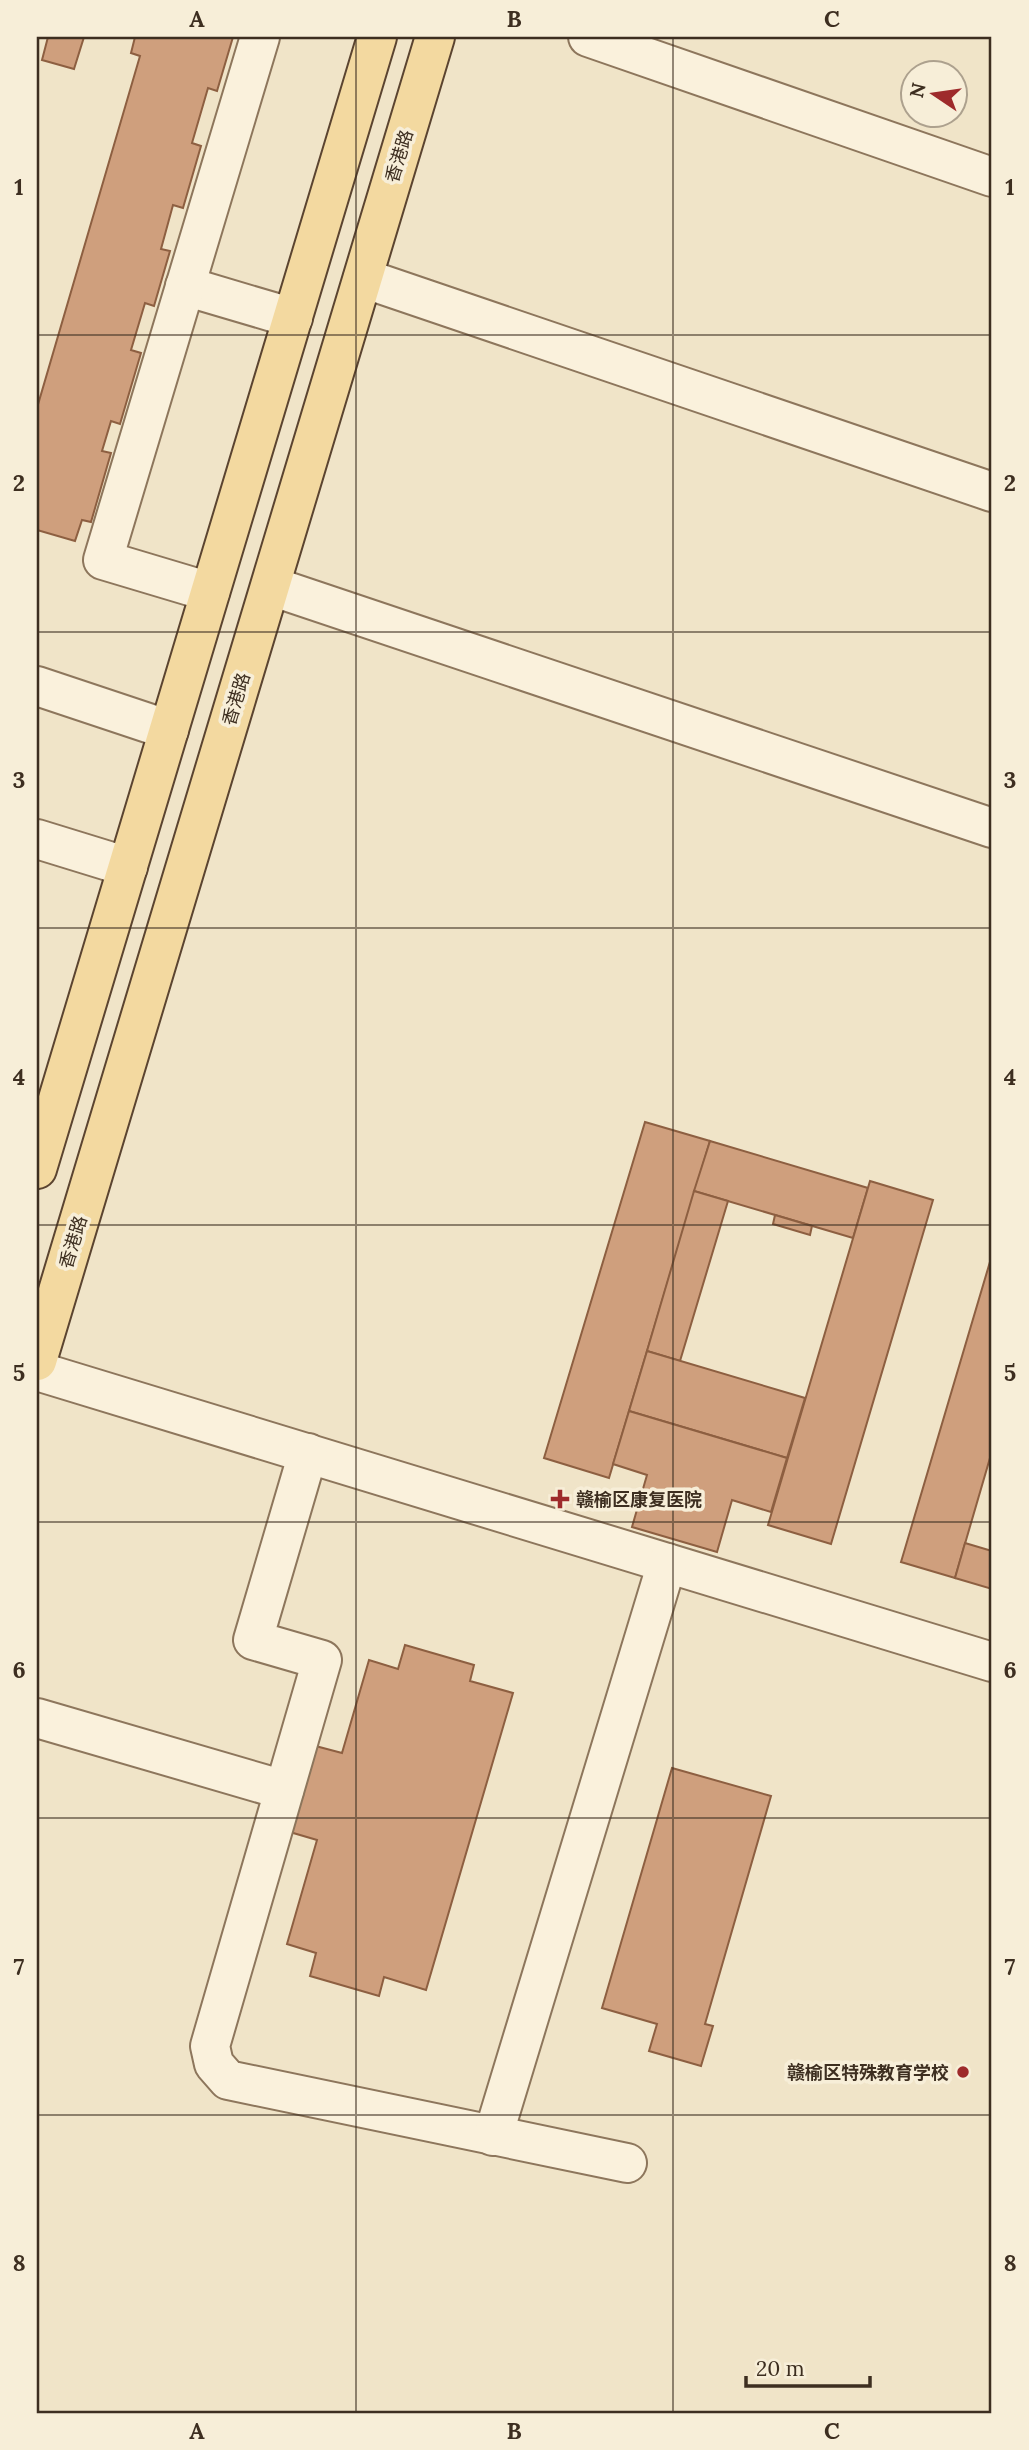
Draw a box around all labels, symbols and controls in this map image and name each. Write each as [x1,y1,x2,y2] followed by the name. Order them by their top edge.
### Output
[189,4,205,33] text: A
[506,4,522,33] text: B
[824,4,840,33] text: C
[900,60,970,130] north arrow
[904,80,931,100] text: N
[380,127,418,185] street label: 香港路
[14,172,24,201] text: 1
[1005,172,1015,201] text: 1
[13,468,25,497] text: 2
[1004,468,1016,497] text: 2
[217,670,255,728] street label: 香港路
[13,765,25,794] text: 3
[1004,765,1016,794] text: 3
[13,1062,25,1091] text: 4
[1004,1062,1016,1091] text: 4
[54,1213,92,1271] street label: 香港路
[13,1358,25,1387] text: 5
[1004,1358,1016,1387] text: 5
[576,1488,702,1511] place label: 赣榆区康复医院
[550,1489,570,1509] marker: 赣榆区康复医院
[12,1655,26,1684] text: 6
[1003,1655,1017,1684] text: 6
[14,1952,25,1981] text: 7
[1005,1952,1016,1981] text: 7
[787,2061,949,2084] place label: 赣榆区特殊教育学校
[955,2064,971,2080] marker: 赣榆区特殊教育学校
[12,2248,26,2277] text: 8
[1003,2248,1017,2277] text: 8
[746,2345,870,2389] scale bar
[756,2355,805,2382] text: 20 m
[189,2416,205,2445] text: A
[506,2416,522,2445] text: B
[824,2416,840,2445] text: C

